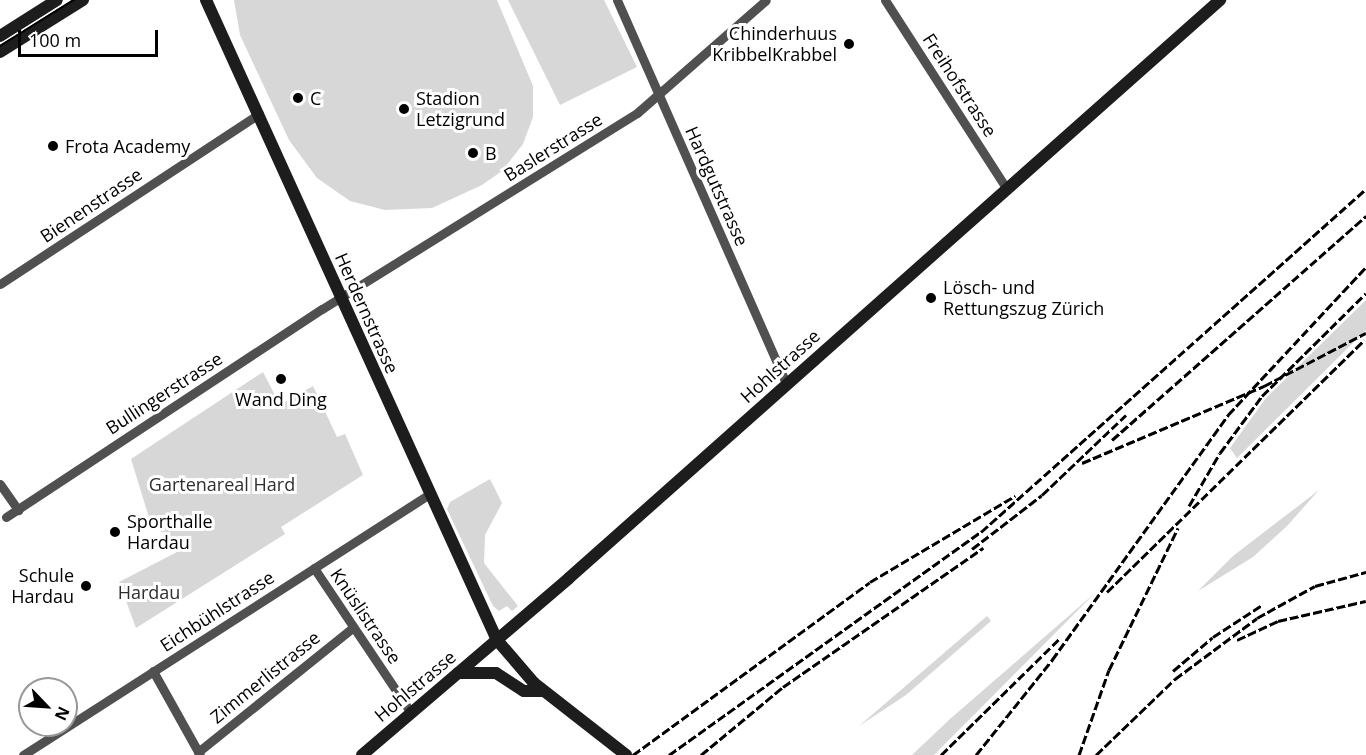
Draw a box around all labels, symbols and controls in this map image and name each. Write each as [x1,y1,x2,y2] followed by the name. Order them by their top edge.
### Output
[21,18,160,56] scale bar
[712,23,837,66] place label: Chinderhuus KribbelKrabbel
[29,28,81,52] text: 100 m
[919,29,1001,141] street label: Freihofstrasse
[842,37,856,51] marker: Chinderhuus KribbelKrabbel
[310,87,321,109] place label: C
[416,88,505,130] place label: Stadion Letzigrund
[291,91,305,105] marker: C
[397,102,411,116] marker: Stadion Letzigrund
[500,108,606,186] street label: Baslerstrasse
[681,123,753,249] street label: Hardgutstrasse
[65,135,190,157] place label: Frota Academy
[46,139,60,153] marker: Frota Academy
[485,142,497,164] place label: B
[466,146,480,160] marker: B
[36,163,146,247] street label: Bienenstrasse
[331,249,403,377] street label: Herdernstrasse
[943,277,1104,320] place label: Lösch- und Rettungszug Zürich
[924,291,938,305] marker: Lösch- und Rettungszug Zürich
[736,325,824,407] street label: Hohlstrasse
[102,347,226,439] street label: Bullingerstrasse
[274,372,288,386] marker: Wand Ding
[235,388,327,410] place label: Wand Ding
[149,473,295,495] park label: Gartenareal Hard
[127,511,213,554] place label: Sporthalle Hardau
[108,525,122,539] marker: Sporthalle Hardau
[326,564,406,668] street label: Knüslistrasse
[11,565,74,608] place label: Schule Hardau
[156,566,278,656] street label: Eichbühlstrasse
[79,579,93,593] marker: Schule Hardau
[118,581,180,603] park label: Hardau
[206,626,324,728] street label: Zimmerlistrasse
[370,646,460,726] street label: Hohlstrasse
[18,677,78,737] north arrow
[50,703,75,724] text: N

